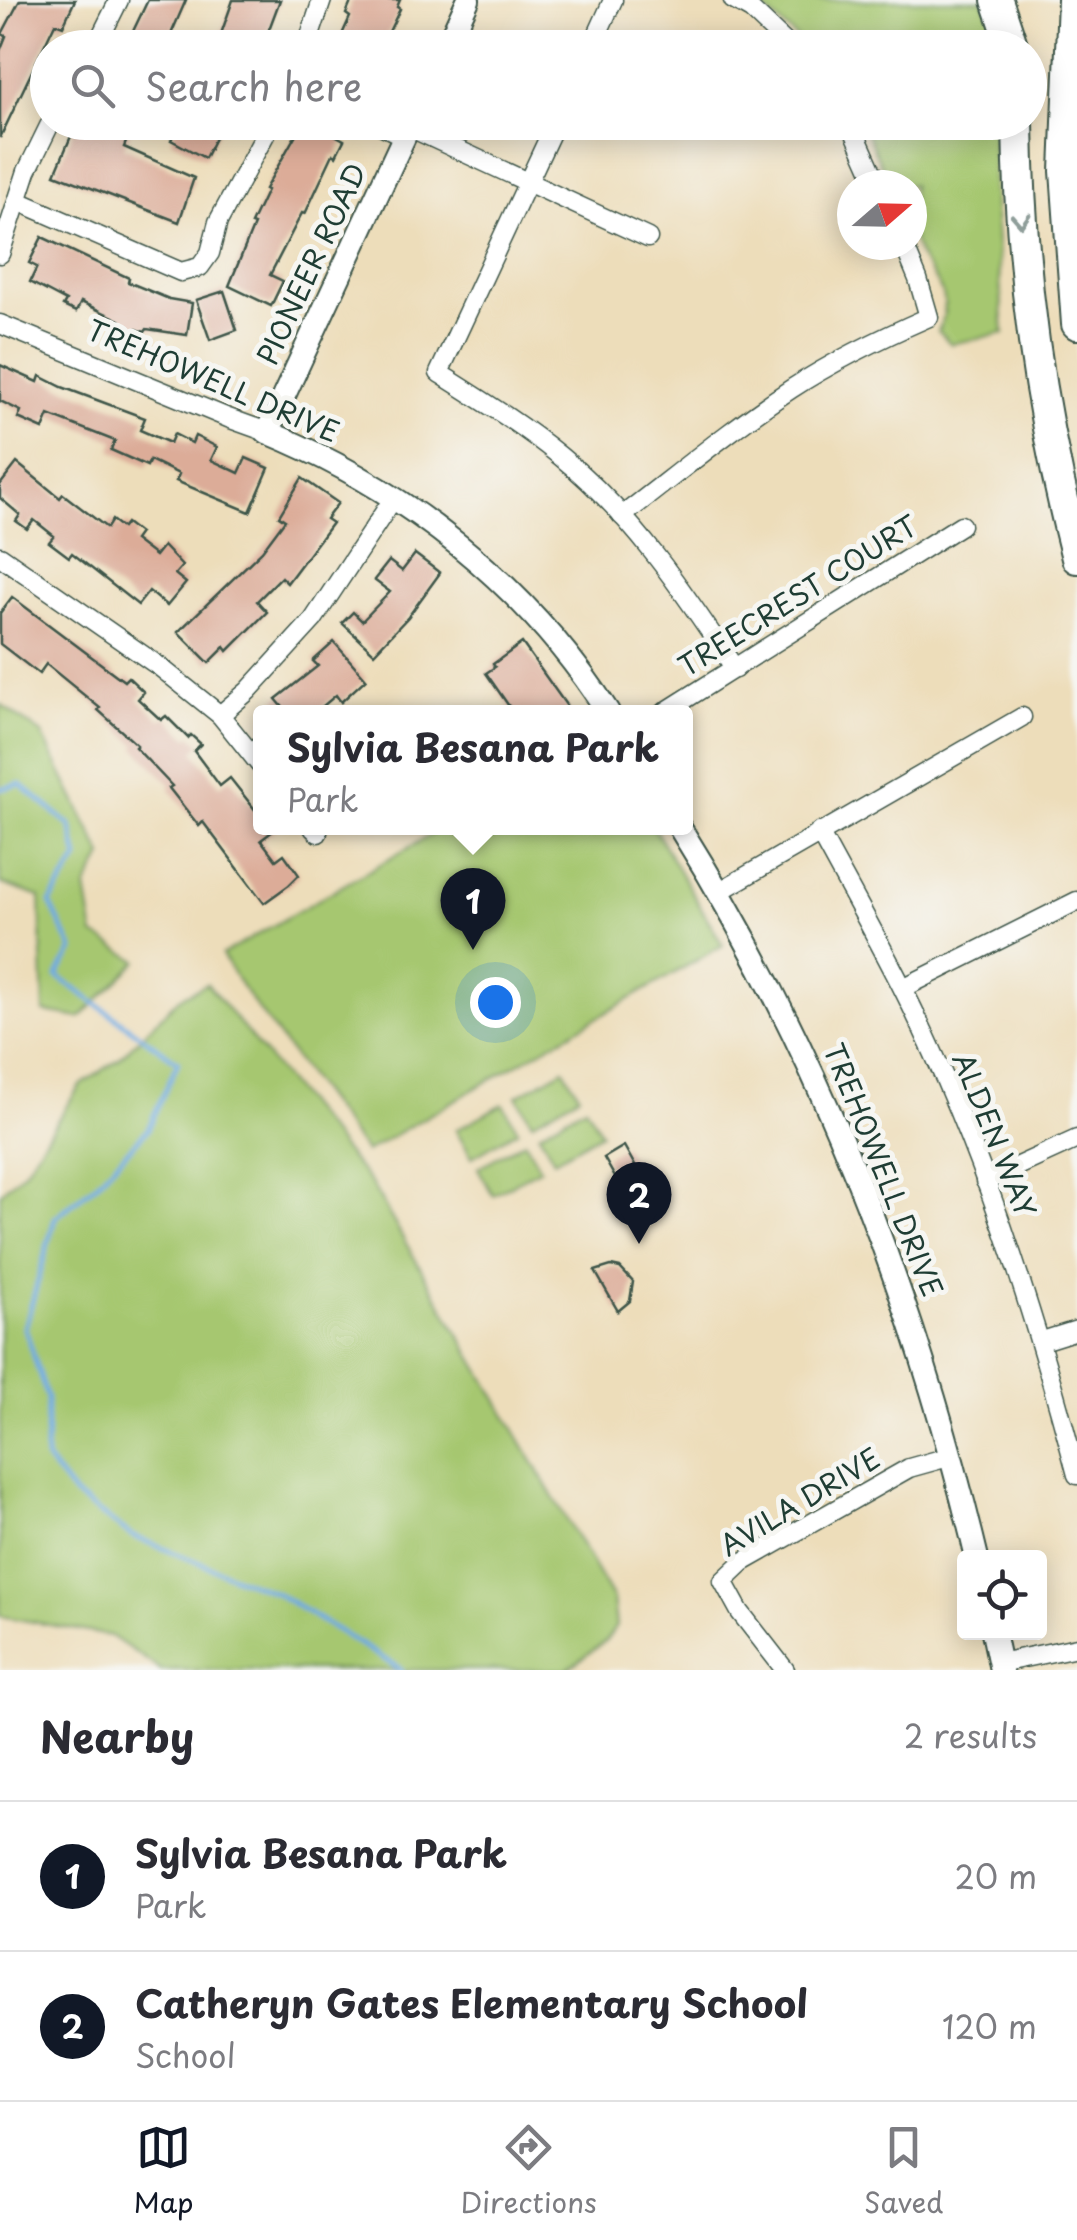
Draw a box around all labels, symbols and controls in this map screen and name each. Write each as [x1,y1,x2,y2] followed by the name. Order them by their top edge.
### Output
[30,30,1047,140] search box
[145,57,362,114] text: Search here
[65,58,120,113] icon: search
[245,156,376,371] street label: PIONEER ROAD
[837,170,927,260] north arrow
[1010,212,1031,228] one-way arrow
[81,307,346,452] street label: TREHOWELL DRIVE
[669,503,925,686] street label: TREECREST COURT
[253,705,693,835] popup
[287,718,659,775] text: Sylvia Besana Park
[287,775,358,823] text: Park
[440,868,506,950] pin: 1
[470,977,521,1028] your location
[814,1036,955,1303] street label: TREHOWELL DRIVE
[943,1045,1048,1224] street label: ALDEN WAY
[606,1162,672,1244] pin: 2
[711,1436,888,1566] street label: AVILA DRIVE
[957,1550,1047,1640] map controls
[957,1550,1047,1640] button: locate
[40,1704,194,1767] text: Nearby
[904,1711,1037,1759] text: 2 results
[135,1824,507,1881] text: Sylvia Besana Park
[65,1852,80,1900] text: 1
[955,1852,1037,1900] text: 20 m
[135,1881,207,1929] text: Park
[135,1974,808,2031] text: Catheryn Gates Elementary School
[61,2002,84,2050] text: 2
[942,2002,1037,2050] text: 120 m
[135,2031,236,2079] text: School
[134,2120,193,2223] tab: Map
[461,2120,597,2223] tab: Directions
[864,2120,943,2223] tab: Saved

